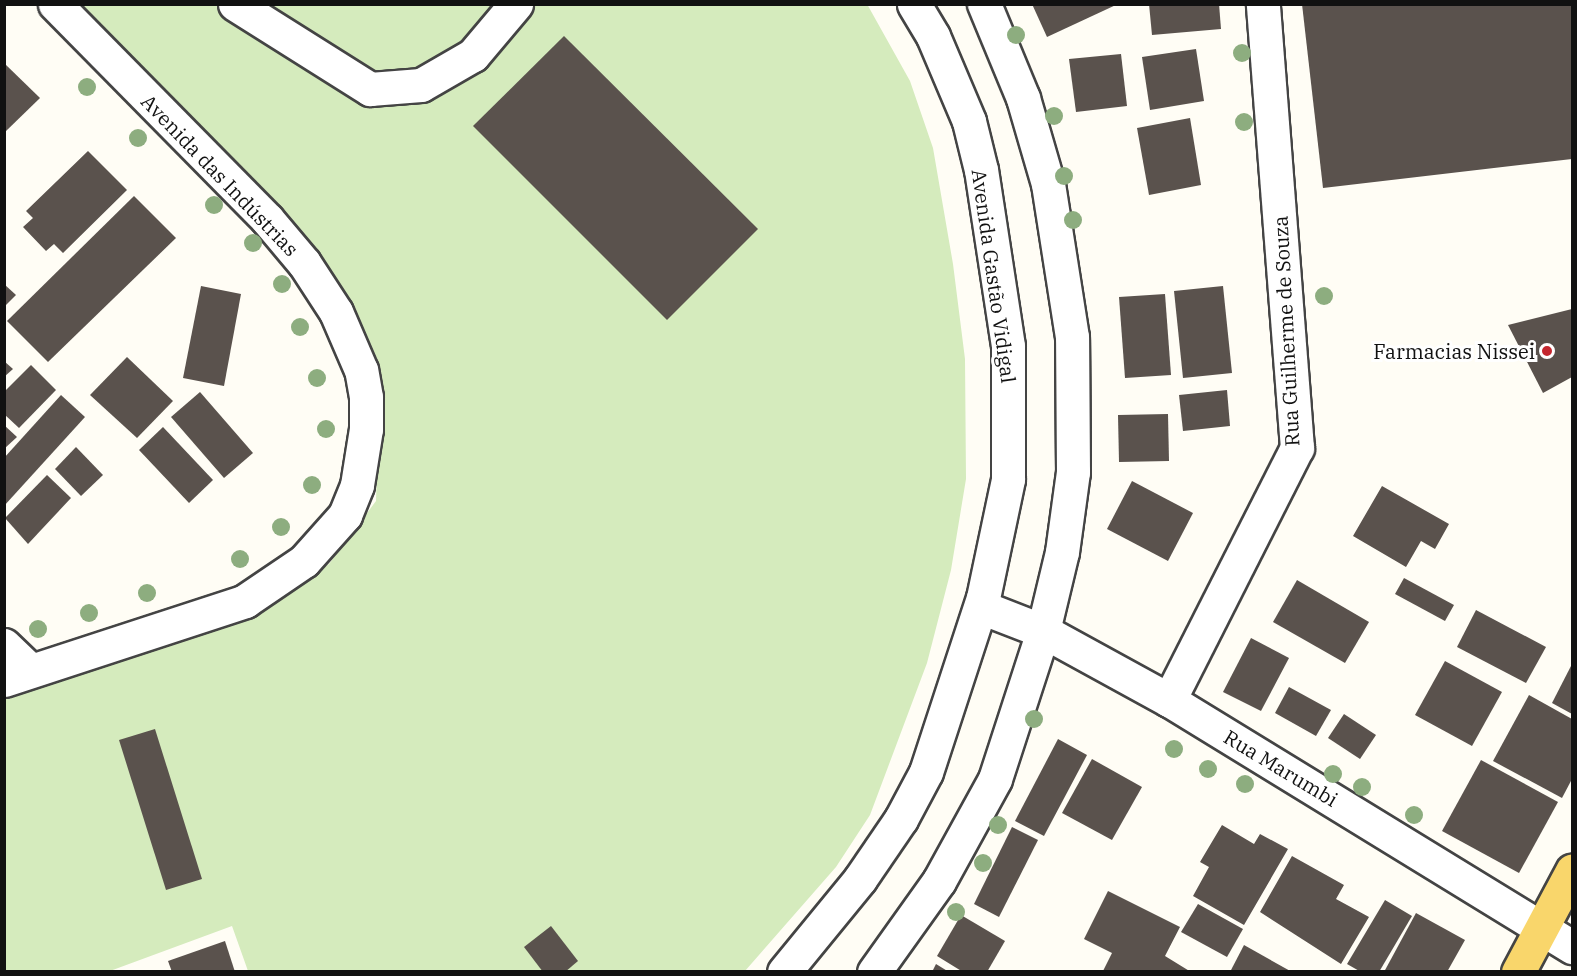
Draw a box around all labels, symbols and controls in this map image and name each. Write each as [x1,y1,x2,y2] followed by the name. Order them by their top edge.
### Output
[137,89,303,261] street label: Avenida das Indústrias
[967,168,1021,384] street label: Avenida Gastão Vidigal
[1268,215,1304,447] street label: Rua Guilherme de Souza
[1373,339,1535,363] place label: Farmacias Nissei
[1540,344,1554,358] marker: Farmacias Nissei
[1220,725,1342,811] street label: Rua Marumbi

